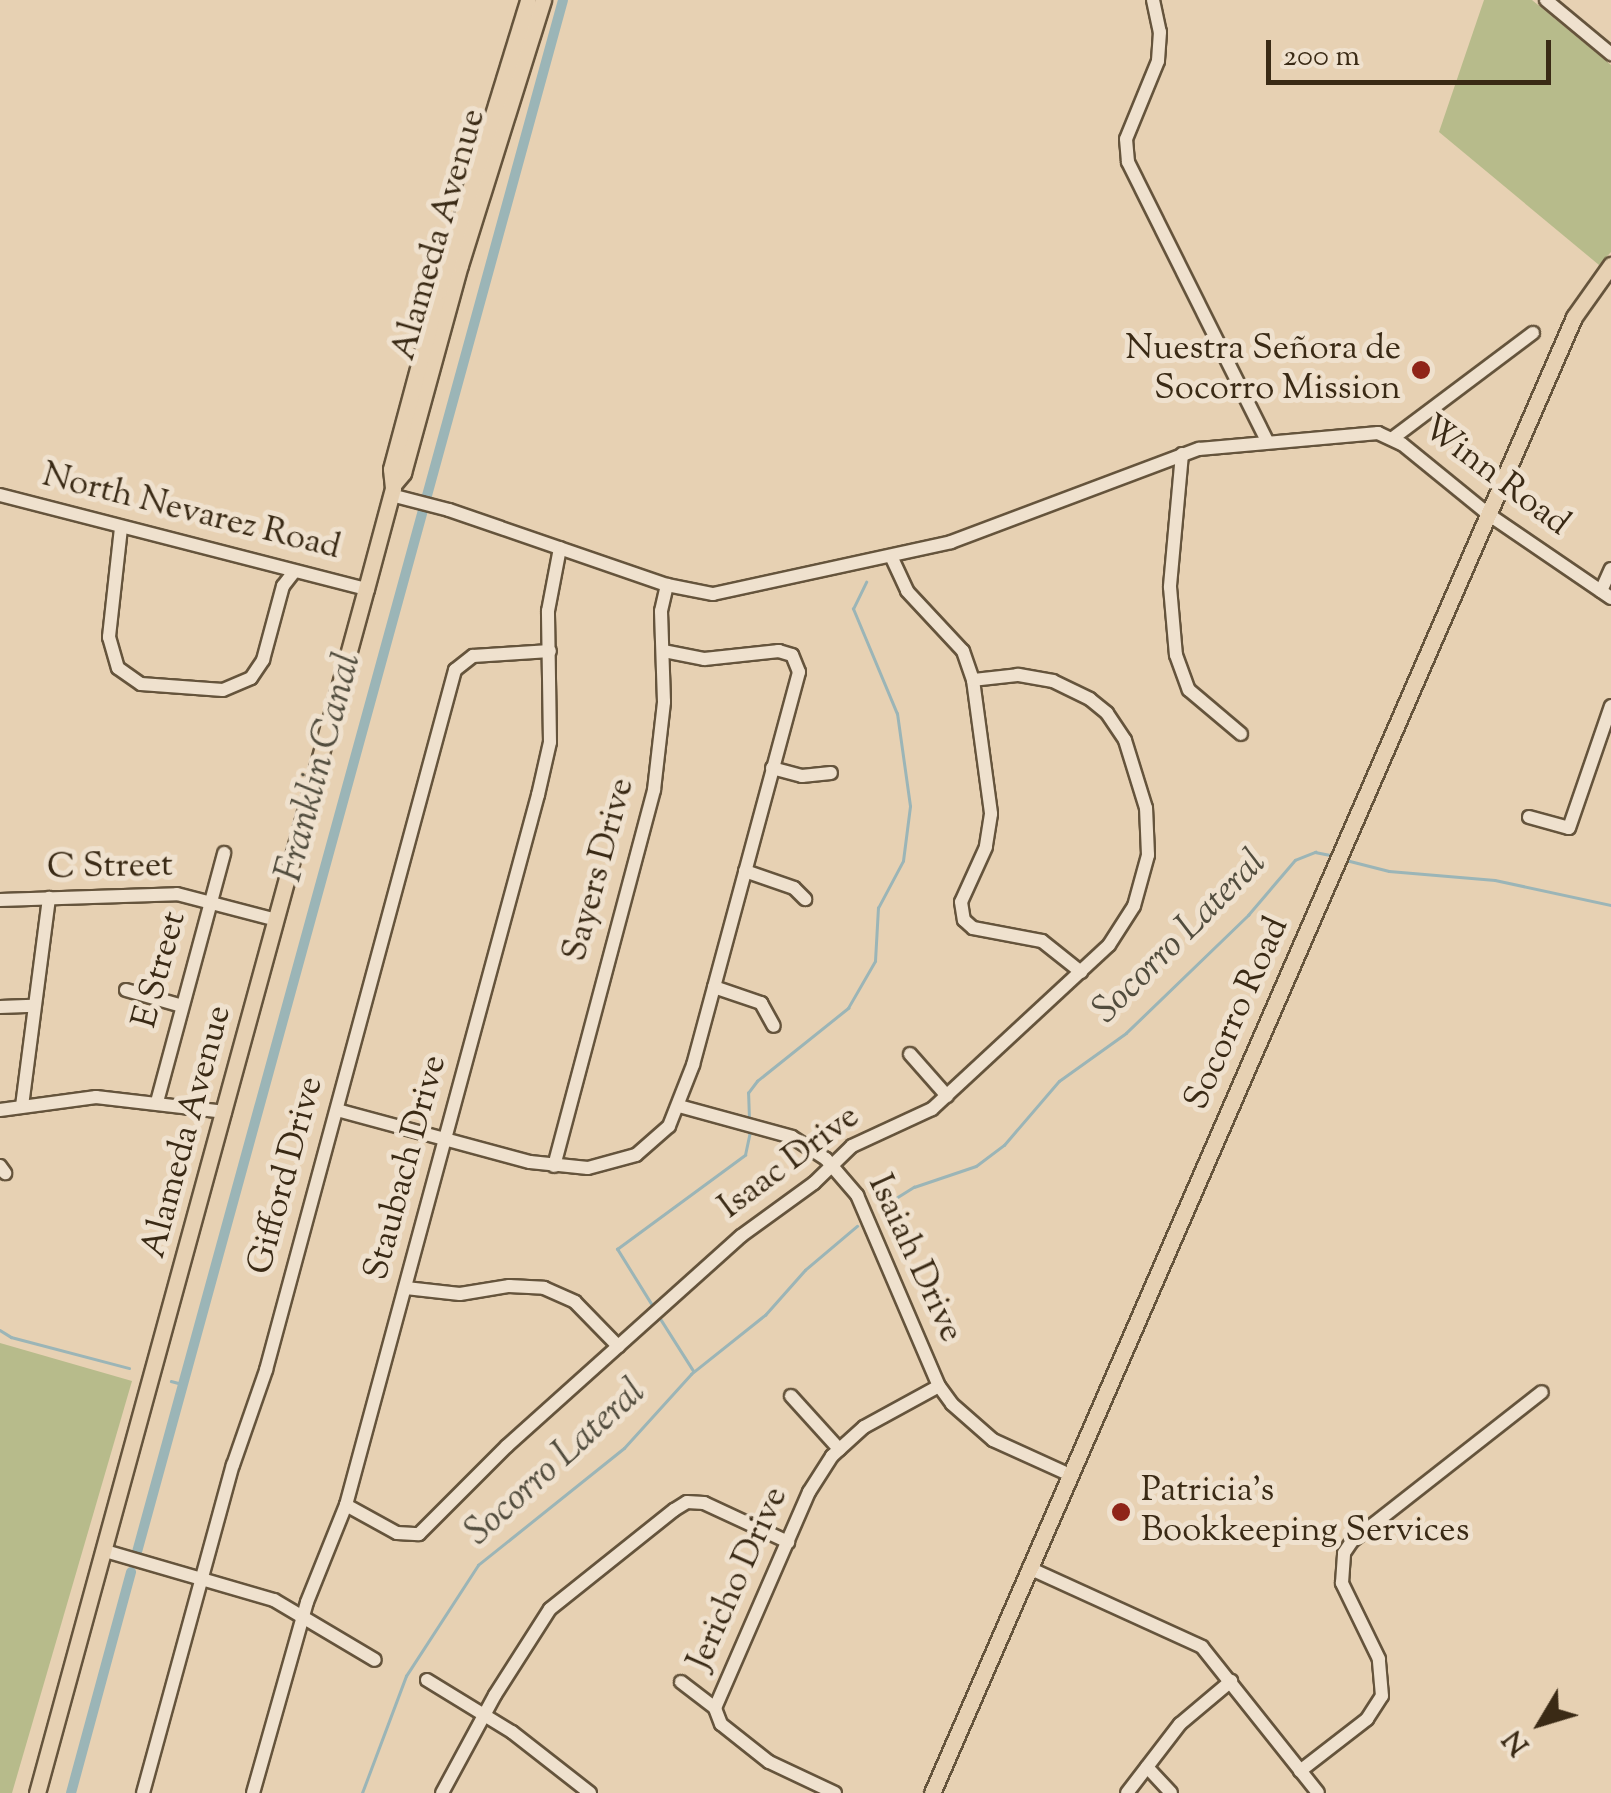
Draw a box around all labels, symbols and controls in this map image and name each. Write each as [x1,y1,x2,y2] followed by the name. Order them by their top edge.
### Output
[1271,20,1556,82] scale bar
[1283,36,1360,79] text: 200 m
[384,104,496,366] street label: Alameda Avenue
[1125,329,1401,411] place label: Nuestra Señora de Socorro Mission
[1410,359,1432,381] marker: Nuestra Señora de Socorro Mission
[1413,408,1577,546] street label: Winn Road
[38,456,344,570] street label: North Nevarez Road
[269,649,373,887] water label: Franklin Canal
[555,774,645,966] street label: Sayers Drive
[1085,842,1277,1034] water label: Socorro Lateral
[47,846,173,890] street label: C Street
[125,907,197,1033] street label: E Street
[1177,911,1299,1117] street label: Socorro Road
[134,1001,242,1263] street label: Alameda Avenue
[357,1051,457,1285] street label: Staubach Drive
[240,1073,334,1279] street label: Gifford Drive
[712,1097,868,1229] street label: Isaac Drive
[857,1169,971,1349] street label: Isaiah Drive
[458,1371,656,1557] water label: Socorro Lateral
[1141,1471,1469,1553] place label: Patricia's Bookkeeping Services
[680,1481,798,1677] street label: Jericho Drive
[1110,1501,1132,1523] marker: Patricia's Bookkeeping Services
[1491,1673,1591,1773] north arrow
[1495,1720,1540,1763] text: N

